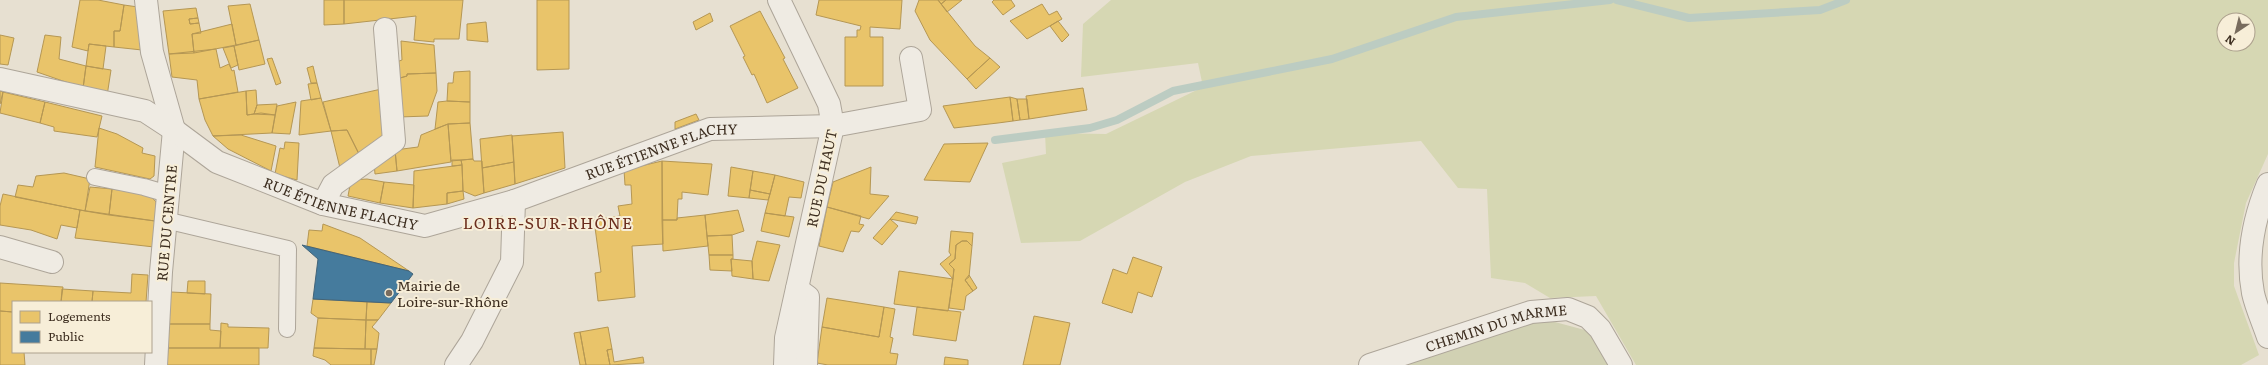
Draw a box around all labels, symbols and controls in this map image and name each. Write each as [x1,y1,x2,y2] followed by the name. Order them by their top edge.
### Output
[2216,12,2256,52] north arrow
[2221,32,2238,50] text: N
[582,118,738,184] street label: RUE ÉTIENNE FLACHY
[801,127,841,229] street label: RUE DU HAUT
[151,164,181,282] street label: RUE DU CENTRE
[261,172,420,234] street label: RUE ÉTIENNE FLACHY
[463,210,633,234] district label: LOIRE-SUR-RHÔNE
[397,275,508,311] place label: Mairie de Loire-sur-Rhône
[384,288,394,298] marker: Mairie de Loire-sur-Rhône
[1422,299,1568,356] street label: CHEMIN DU MARME
[12,301,152,353] legend
[48,307,111,325] text: Logements
[48,327,84,345] text: Public

